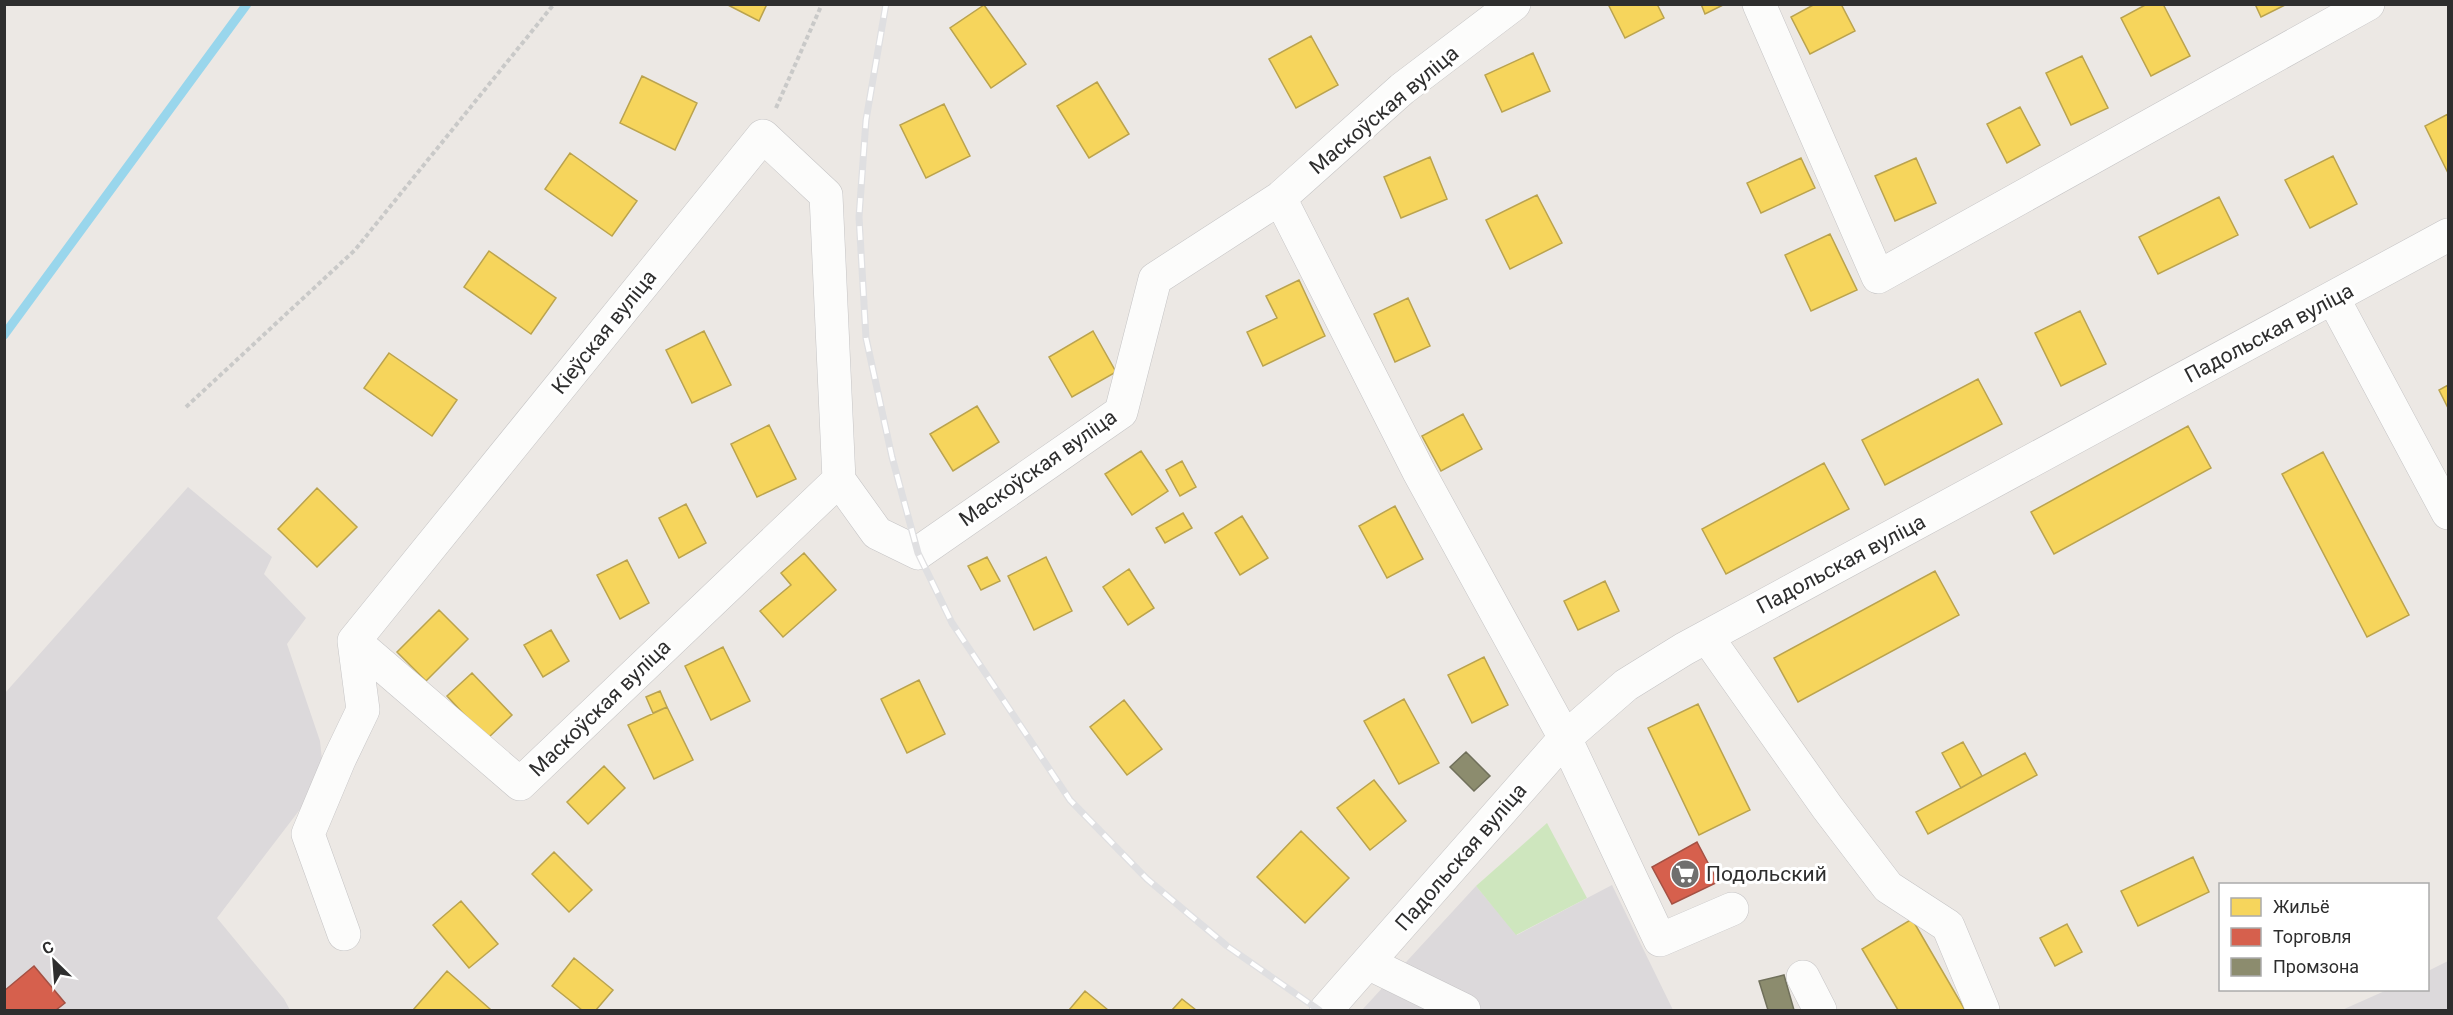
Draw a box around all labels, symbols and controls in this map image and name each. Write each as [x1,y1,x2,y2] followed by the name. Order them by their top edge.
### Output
[1305,41,1463,179] street label: Маскоўская вуліца
[547,265,661,399] street label: Кіеўская вуліца
[2181,278,2357,388] street label: Падольская вуліца
[955,405,1121,531] street label: Маскоўская вуліца
[1753,509,1929,619] street label: Падольская вуліца
[525,635,675,781] street label: Маскоўская вуліца
[1390,778,1532,936] street label: Падольская вуліца
[1669,858,1701,890] supermarket icon: Подольский
[1706,862,1827,886] place label: Подольский
[2219,883,2429,991] legend
[2273,896,2329,917] text: Жильё
[2273,926,2351,947] text: Торговля
[24,931,84,991] north arrow
[39,937,57,959] text: С
[2273,956,2359,977] text: Промзона

